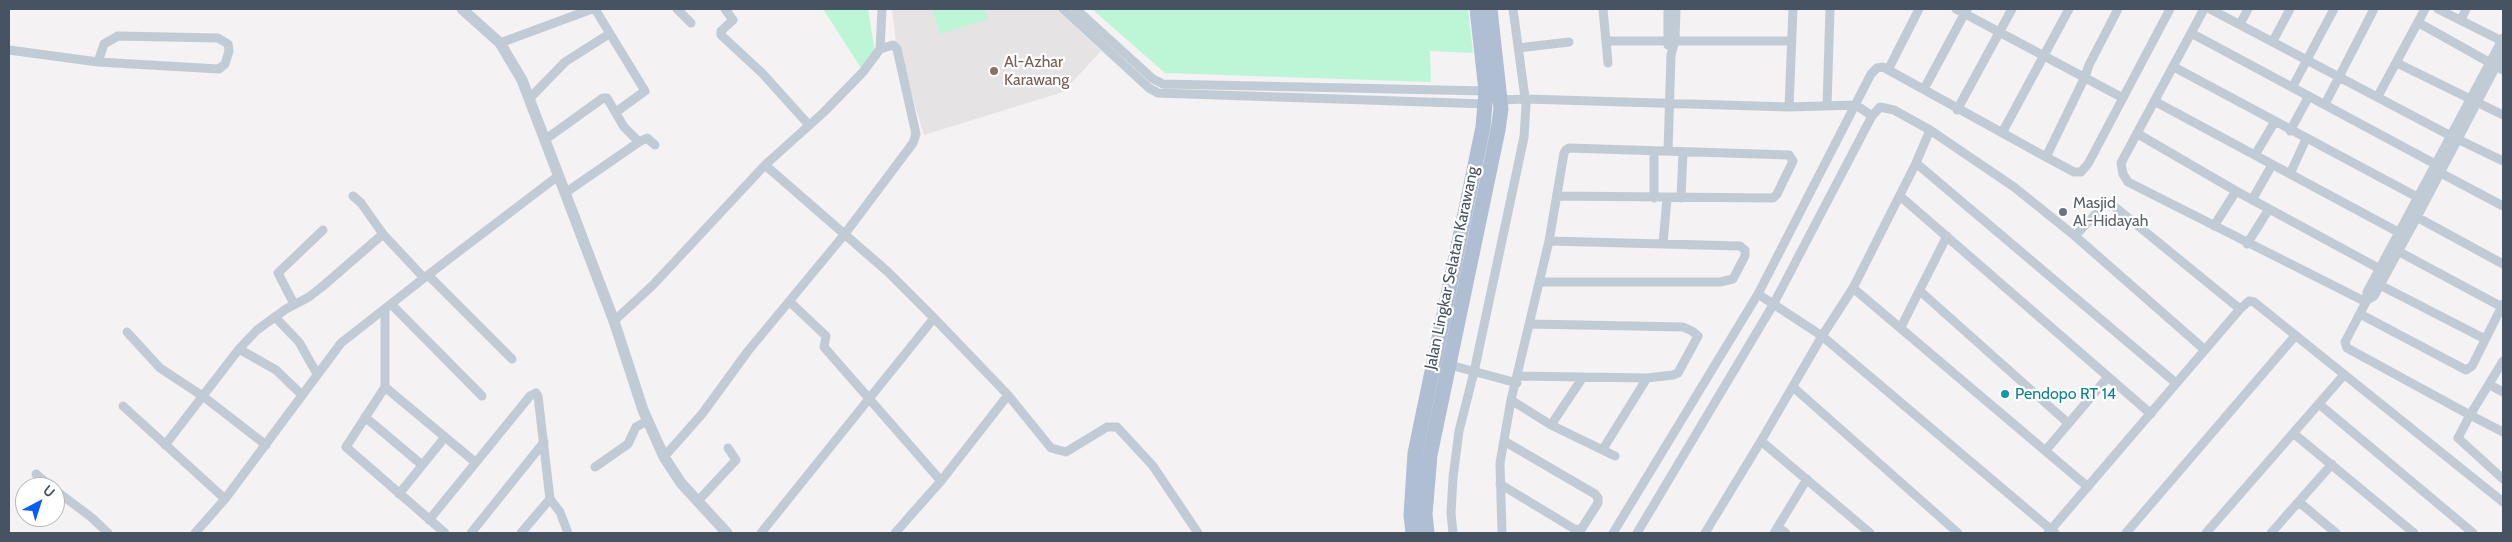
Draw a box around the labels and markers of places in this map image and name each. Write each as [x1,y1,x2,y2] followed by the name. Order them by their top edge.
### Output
[1004,52,1069,90] place label: Al-Azhar Karawang
[988,65,1000,77] marker: Al-Azhar Karawang
[2073,193,2148,231] place label: Masjid Al-Hidayah
[2057,206,2069,218] marker: Masjid Al-Hidayah
[2015,384,2116,404] place label: Pendopo RT 14
[1999,388,2011,400] marker: Pendopo RT 14

